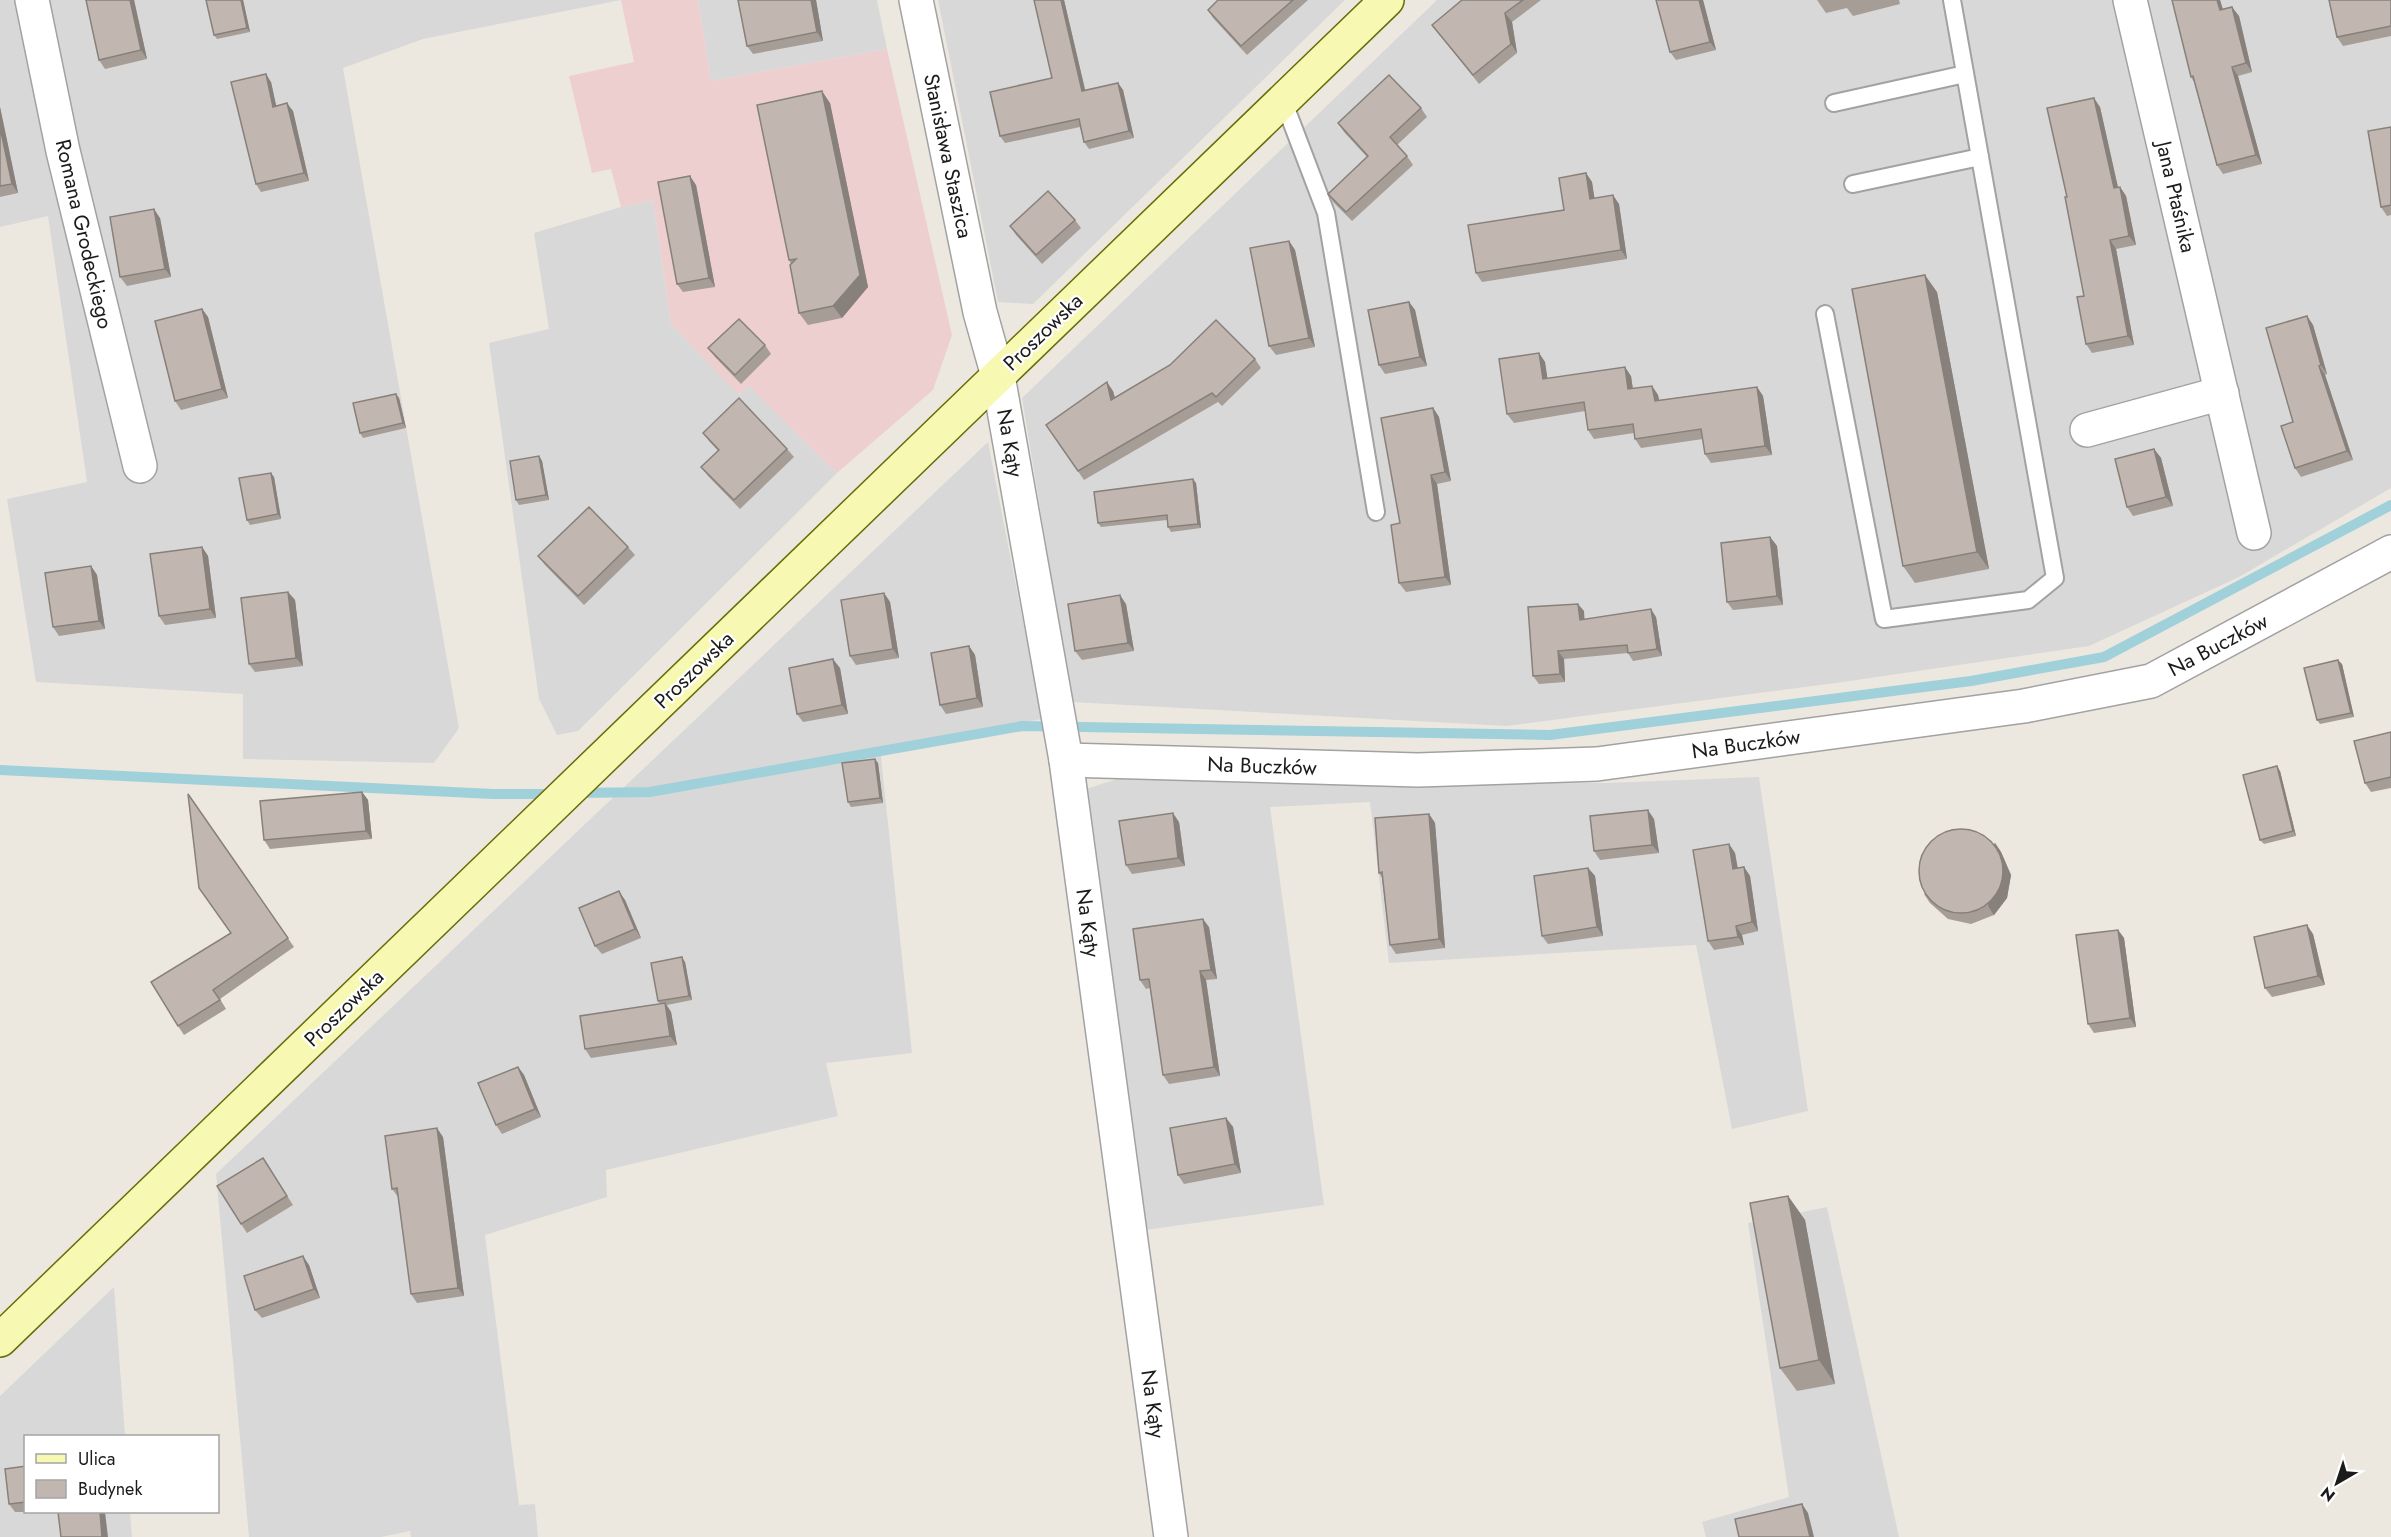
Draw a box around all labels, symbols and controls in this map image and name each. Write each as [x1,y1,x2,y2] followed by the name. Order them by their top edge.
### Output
[916,71,980,241] street label: Stanisława Staszica
[2148,135,2203,256] street label: Jana Ptaśnika
[48,136,120,332] street label: Romana Grodeckiego
[996,286,1090,378] street label: Proszowska
[989,406,1031,480] street label: Na Kąty
[2163,606,2274,684] street label: Na Buczków
[647,624,741,716] street label: Proszowska
[1690,721,1803,766] street label: Na Buczków
[1207,749,1318,783] street label: Na Buczków
[1068,887,1108,960] street label: Na Kąty
[297,962,391,1054] street label: Proszowska
[1133,1368,1173,1441] street label: Na Kąty
[24,1435,219,1513] legend
[78,1446,115,1472] text: Ulica
[2307,1453,2367,1513] north arrow
[78,1476,142,1502] text: Budynek
[2316,1481,2340,1507] text: N

